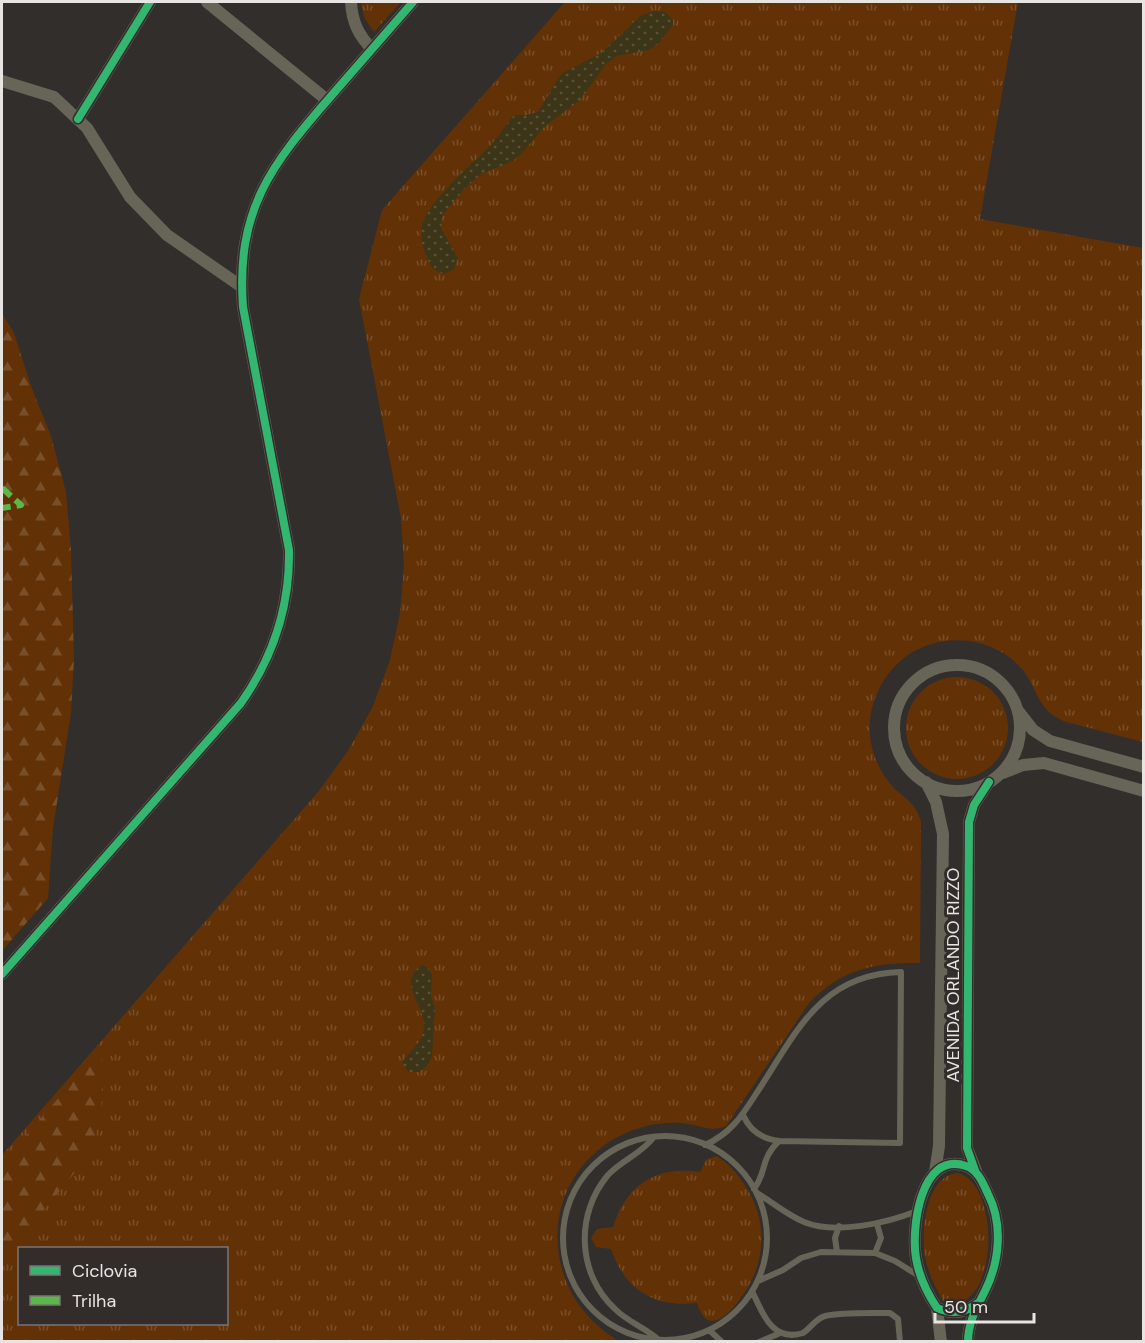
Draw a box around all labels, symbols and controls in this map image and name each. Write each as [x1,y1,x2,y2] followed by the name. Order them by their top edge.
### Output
[941,868,965,1082] street label: AVENIDA ORLANDO RIZZO
[18,1247,228,1325] legend
[72,1259,137,1283] text: Ciclovia
[935,1286,1034,1324] scale bar
[72,1289,116,1313] text: Trilha
[944,1295,988,1319] text: 50 m

